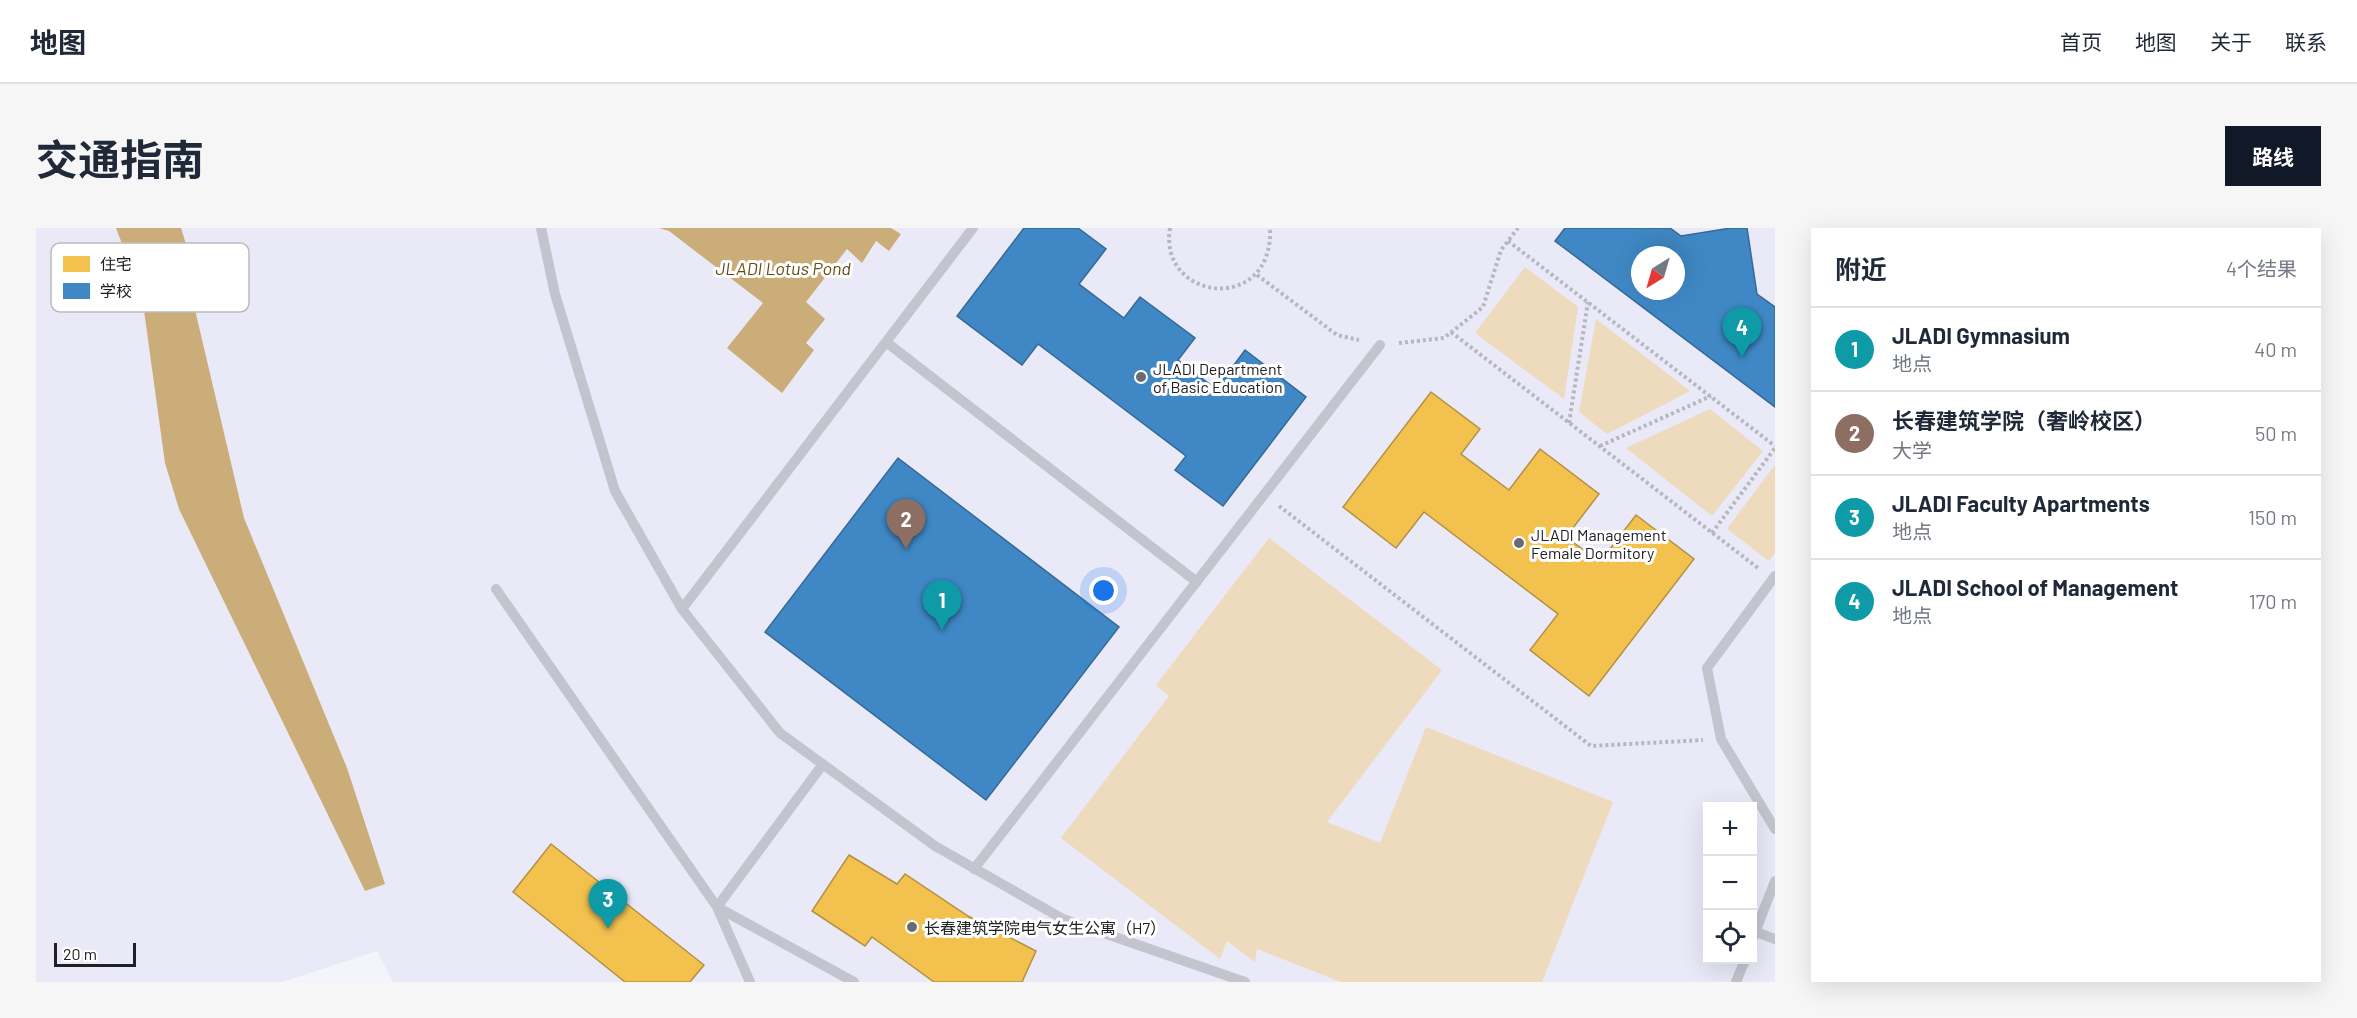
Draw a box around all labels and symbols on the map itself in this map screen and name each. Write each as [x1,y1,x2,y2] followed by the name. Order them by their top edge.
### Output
[51,243,249,312] legend
[1631,246,1685,300] north arrow
[100,254,132,273] text: 住宅
[715,257,851,279] water label: JLADI Lotus Pond
[100,281,132,300] text: 学校
[1722,308,1762,357] pin: 4
[1153,359,1283,396] place label: JLADI Department of Basic Education
[1134,370,1148,384] marker: JLADI Department of Basic Education
[886,500,926,549] pin: 2
[1531,525,1667,562] place label: JLADI Management Female Dormitory
[1512,536,1526,550] marker: JLADI Management Female Dormitory
[1089,576,1118,605] your location
[922,580,962,630] pin: 1
[588,880,628,929] pin: 3
[924,918,1166,937] place label: 长春建筑学院电气女生公寓（H7）
[905,920,919,934] marker: 长春建筑学院电气女生公寓（H7）
[54,940,136,968] scale bar

